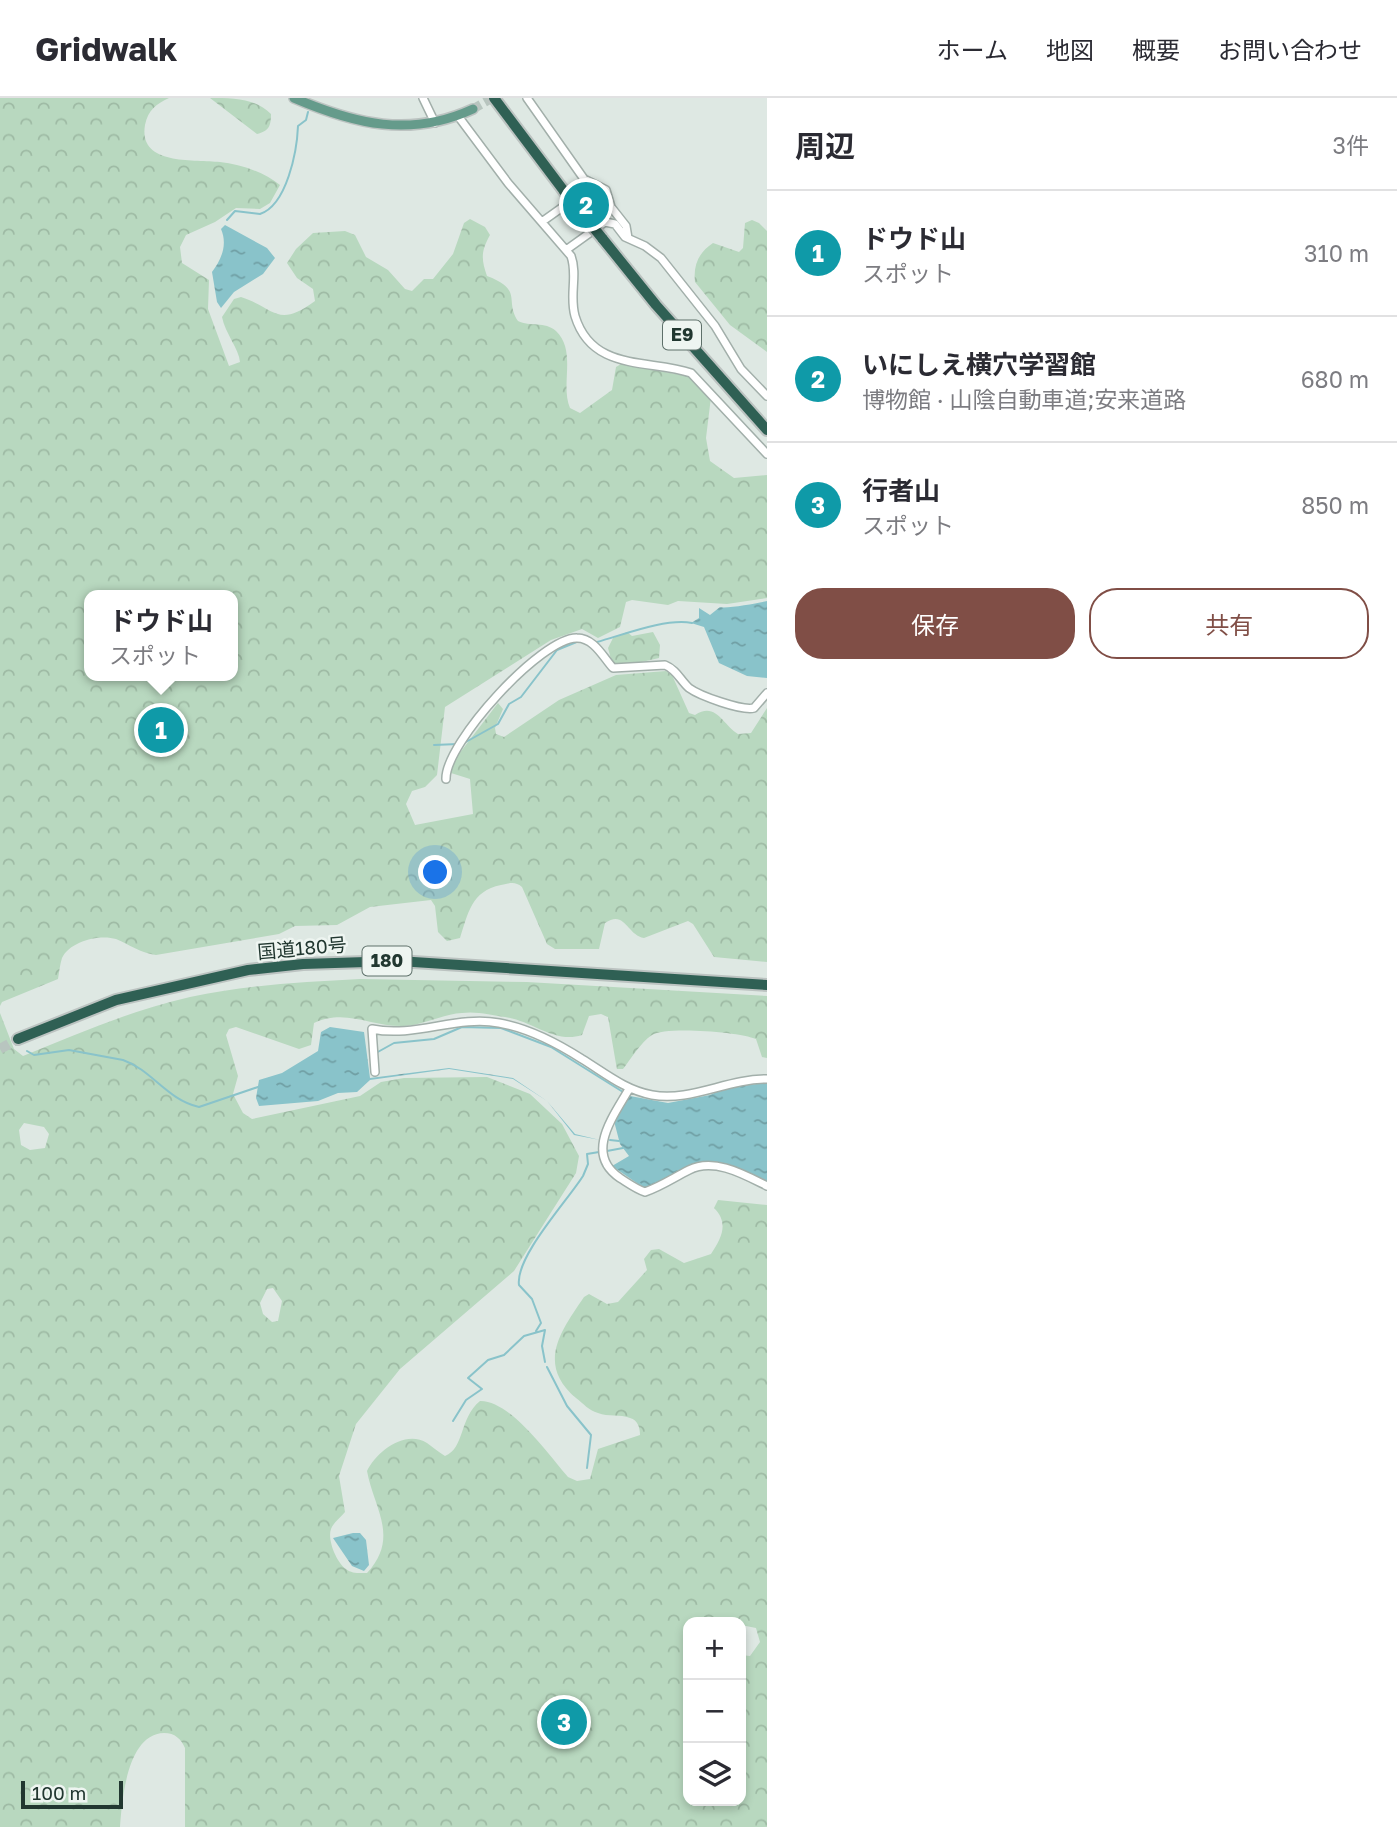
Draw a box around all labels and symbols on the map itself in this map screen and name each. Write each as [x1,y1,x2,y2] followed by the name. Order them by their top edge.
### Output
[563,179,609,231] pin: 2
[663,320,701,349] road number: E9
[138,704,184,756] pin: 1
[418,855,452,889] your location
[256,932,348,963] street label: 国道180号
[362,946,412,976] road number: 180
[541,1696,587,1748] pin: 3
[21,1778,122,1810] scale bar

